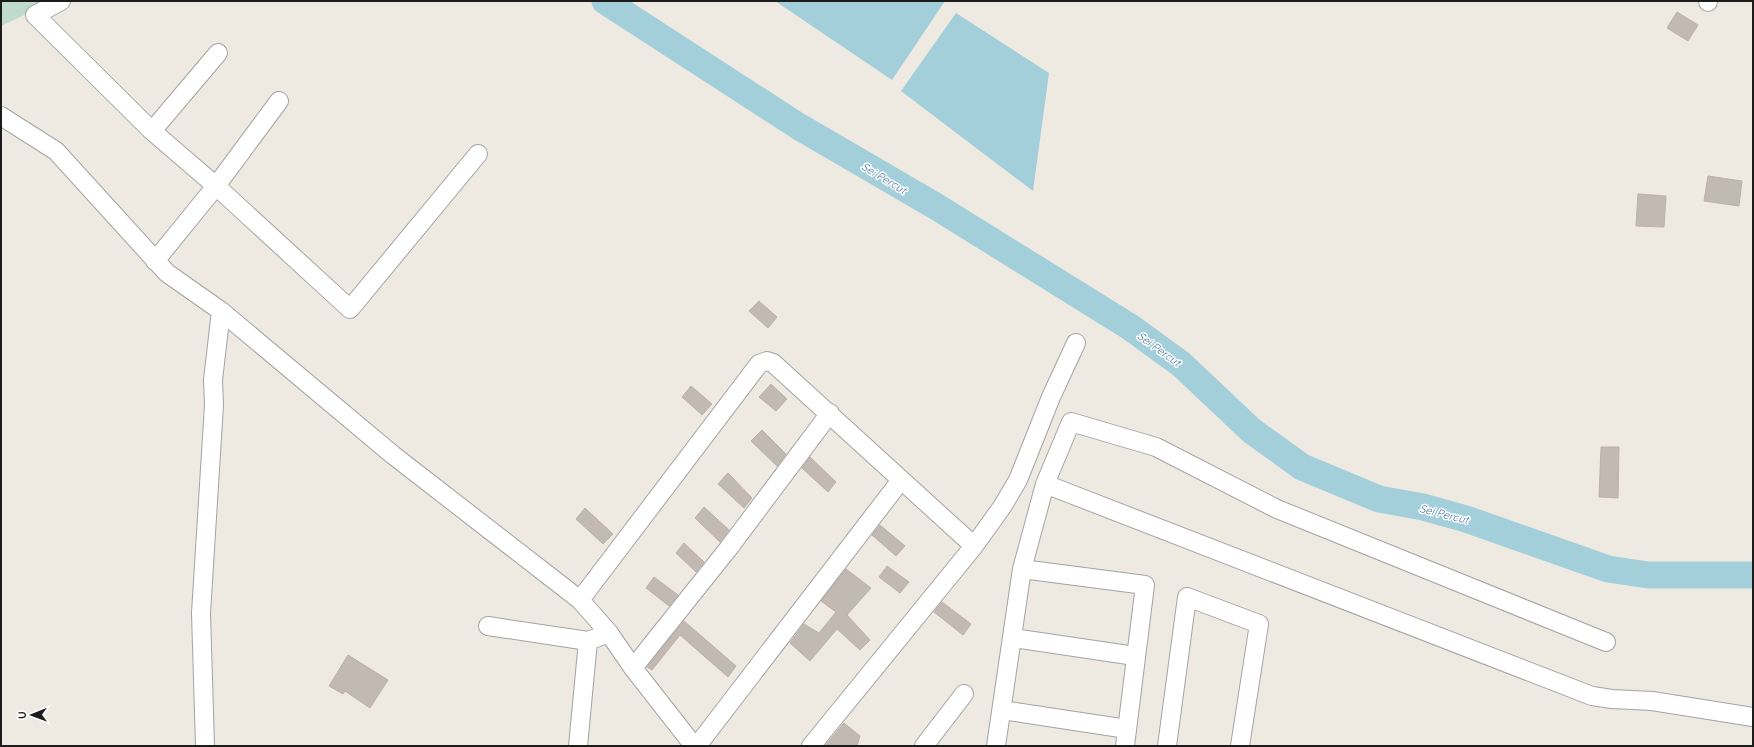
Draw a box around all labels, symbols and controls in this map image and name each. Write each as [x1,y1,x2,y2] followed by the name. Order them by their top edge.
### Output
[859,159,910,198] water label: Sei Percut
[1135,329,1184,370] water label: Sei Percut
[1418,501,1471,527] water label: Sei Percut
[12,695,52,735] north arrow
[15,711,29,719] text: U

